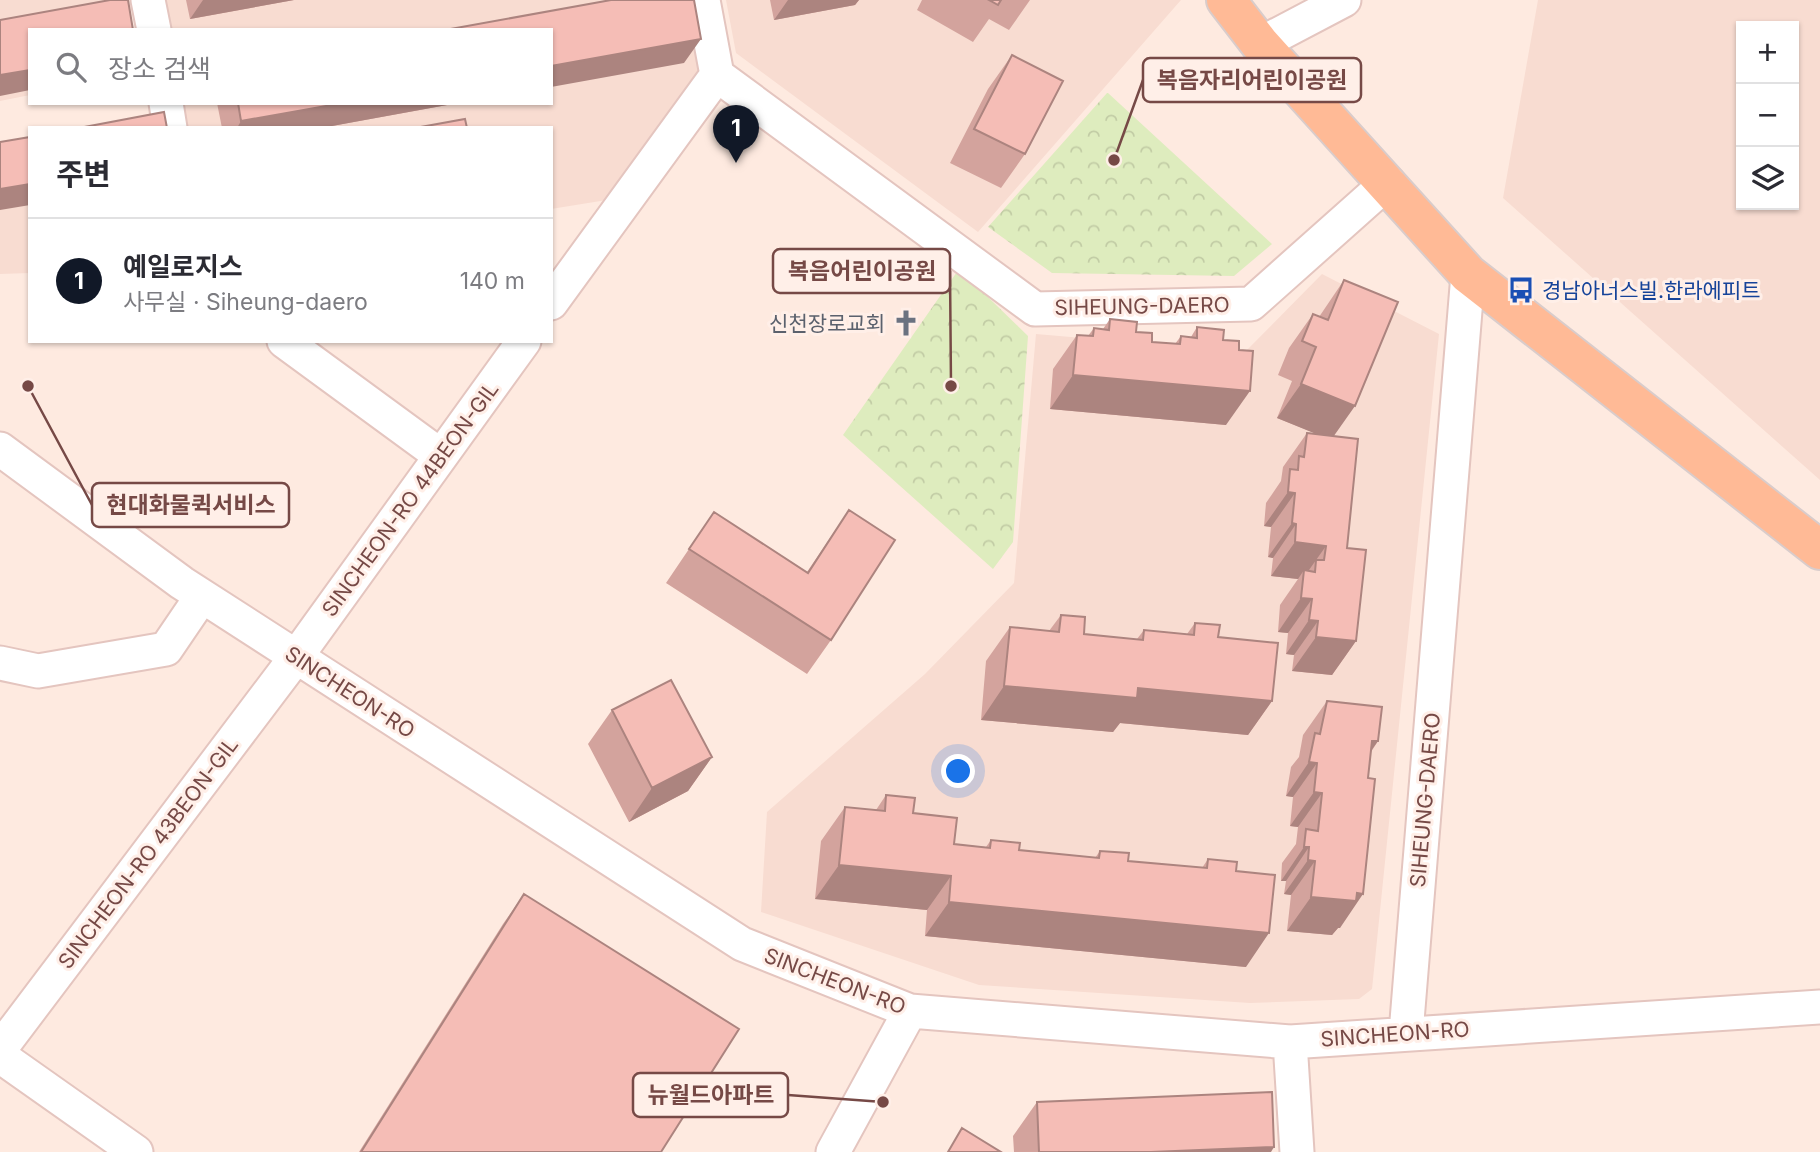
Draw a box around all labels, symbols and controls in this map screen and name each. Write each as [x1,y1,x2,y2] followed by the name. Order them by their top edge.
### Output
[1736,21,1799,210] map controls
[1736,21,1799,84] button: +
[28,28,553,105] search box
[52,48,90,86] icon: search
[108,53,211,84] text: 장소 검색
[1143,58,1361,102] callout: 복음자리어린이공원
[1157,66,1347,94] text: 복음자리어린이공원
[1736,84,1799,147] button: −
[713,105,759,163] pin: 1
[1736,147,1799,210] button: layers
[56,156,111,192] text: 주변
[773,249,950,293] callout: 복음어린이공원
[123,251,243,282] text: 예일로지스
[788,257,936,285] text: 복음어린이공원
[74,267,84,295] text: 1
[460,267,525,295] text: 140 m
[1506,275,1536,305] bus stop icon: 경남아너스빌.한라에피트
[1542,278,1761,303] place label: 경남아너스빌.한라에피트
[123,288,368,316] text: 사무실 · Siheung-daero
[1054,292,1230,320] street label: SIHEUNG-DAERO
[891,308,921,338] church icon: 신천장로교회
[769,311,885,336] place label: 신천장로교회
[316,377,504,621] street label: SINCHEON-RO 44BEON-GIL
[92,483,289,527] callout: 현대화물퀵서비스
[106,491,276,519] text: 현대화물퀵서비스
[280,641,420,743] street label: SINCHEON-RO
[1405,712,1445,888] street label: SIHEUNG-DAERO
[53,732,243,974] street label: SINCHEON-RO 43BEON-GIL
[941,754,975,788] your location
[761,943,909,1019] street label: SINCHEON-RO
[1319,1016,1471,1052] street label: SINCHEON-RO
[633,1073,788,1117] callout: 뉴월드아파트
[648,1081,774,1109] text: 뉴월드아파트

